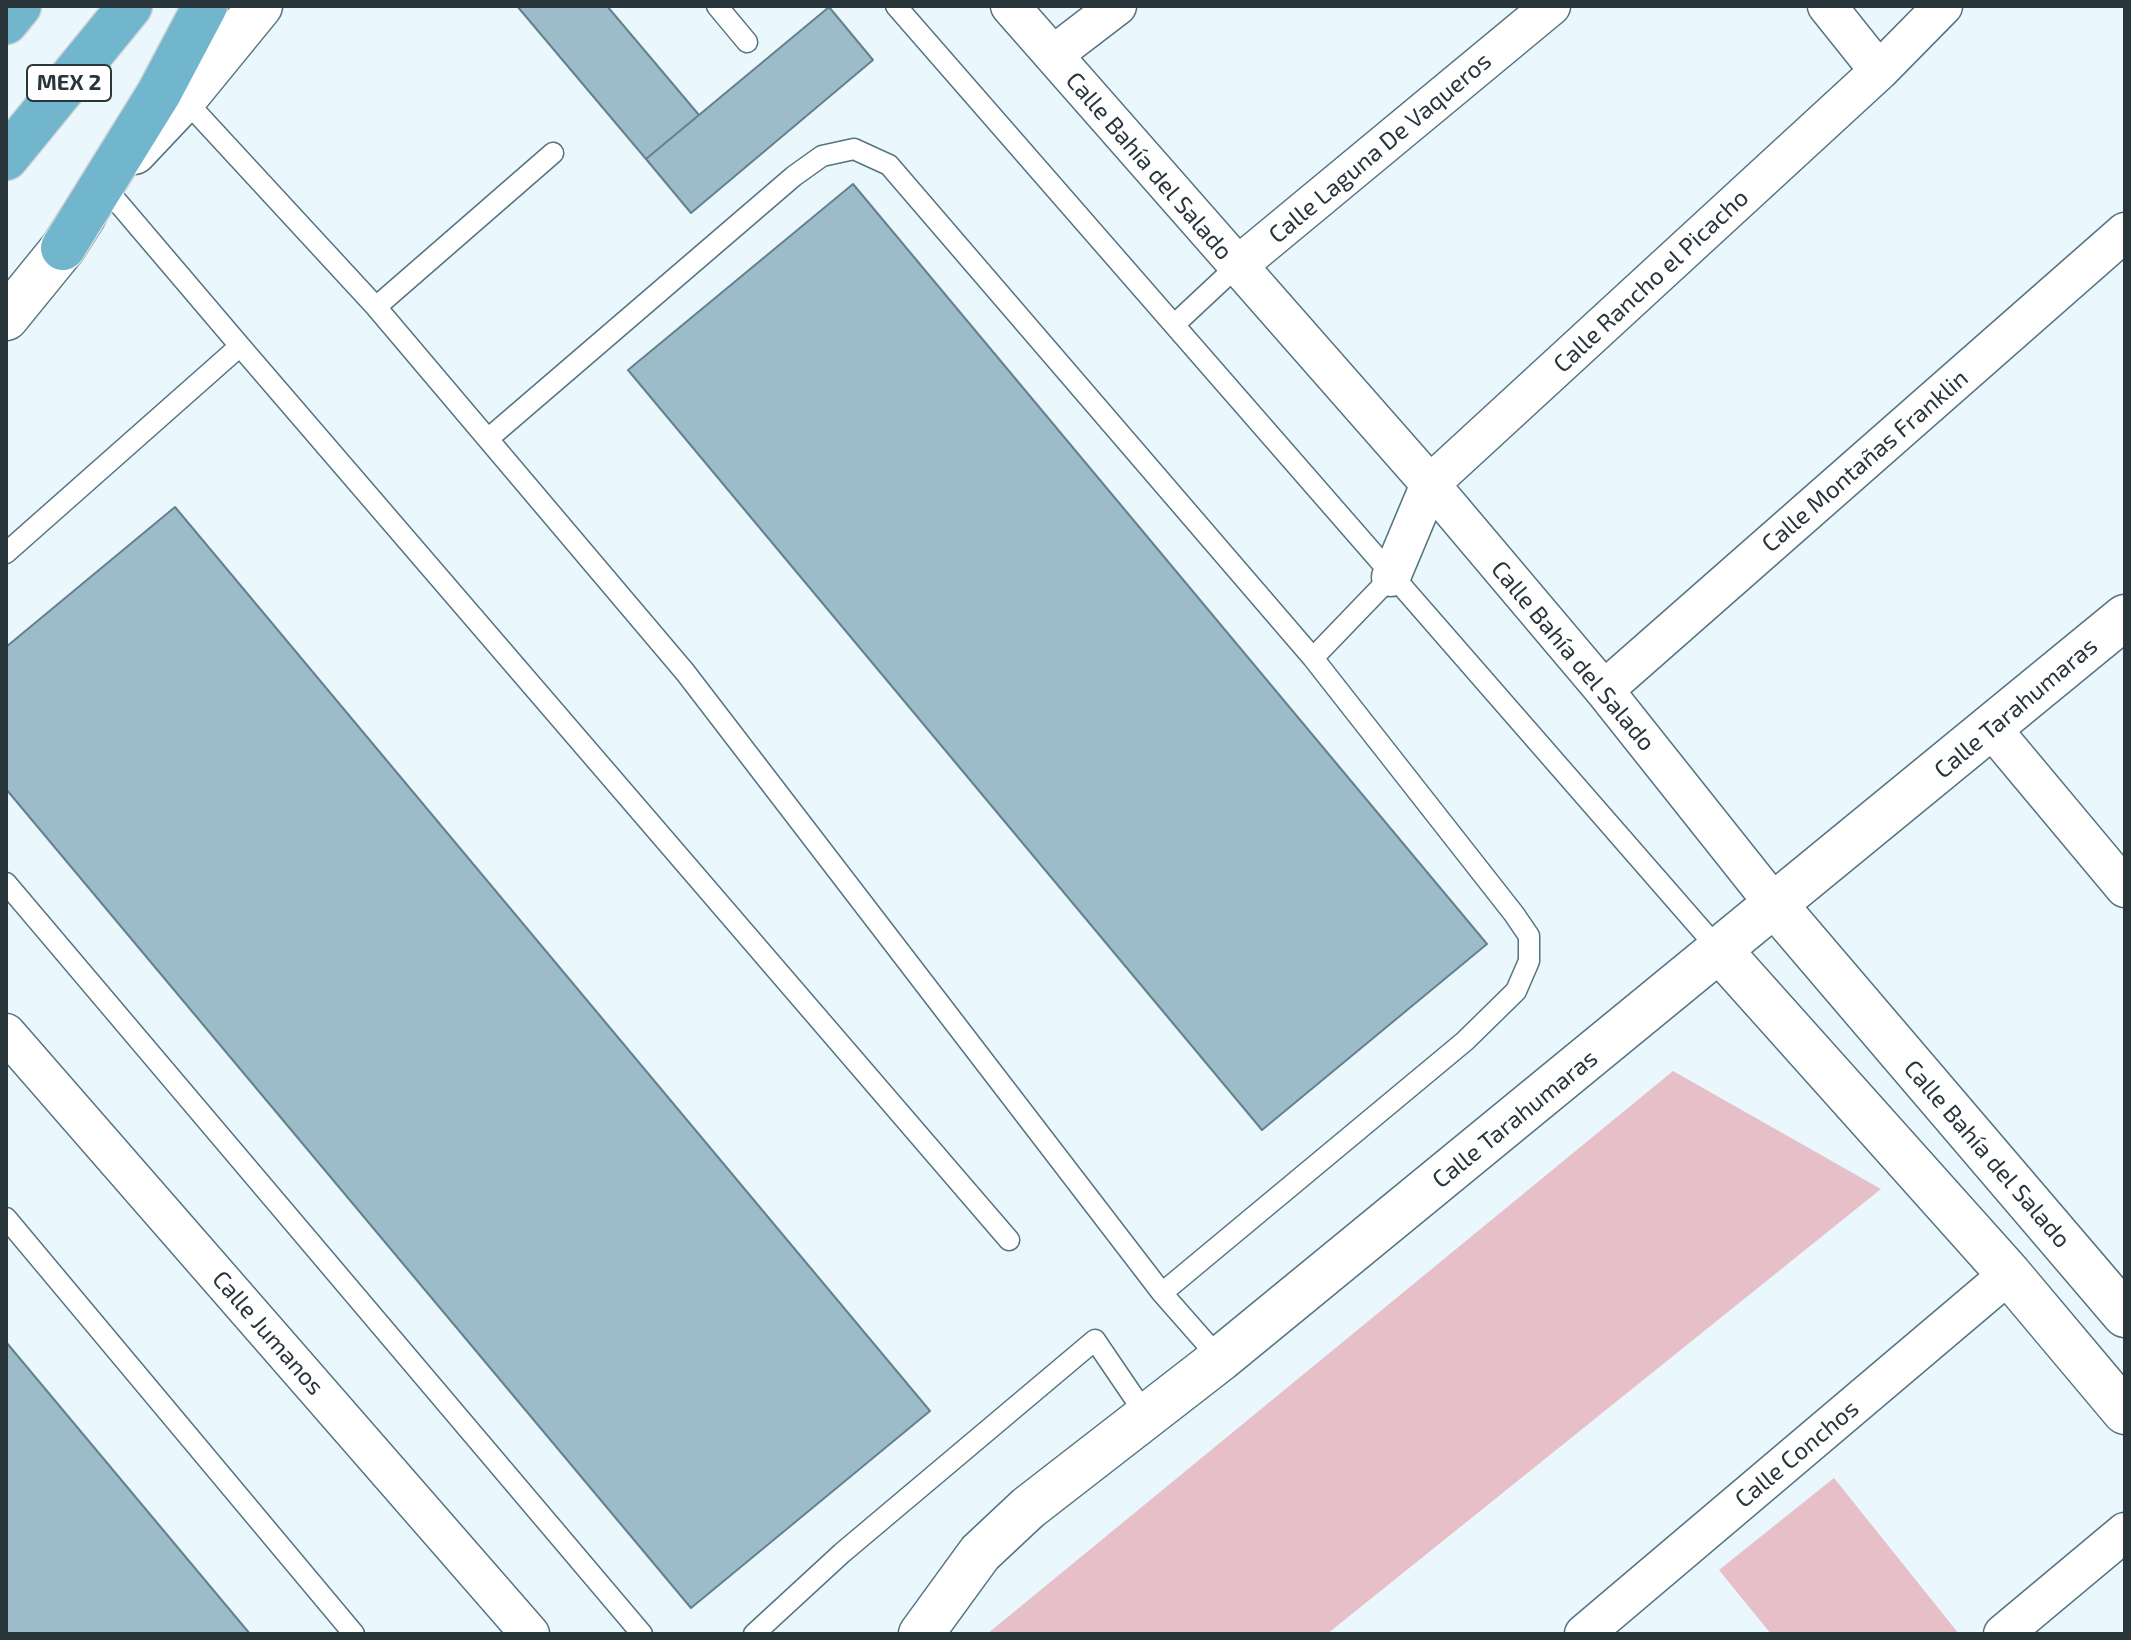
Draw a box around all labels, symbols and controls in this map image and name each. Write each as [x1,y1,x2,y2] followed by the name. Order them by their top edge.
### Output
[1263,47,1497,249] street label: Calle Laguna De Vaqueros
[27,65,111,101] road number: MEX 2
[1060,66,1238,266] street label: Calle Bahía del Salado
[1548,183,1754,379] street label: Calle Rancho el Picacho
[1756,364,1974,558] street label: Calle Montañas Franklin
[1485,555,1661,757] street label: Calle Bahía del Salado
[1929,631,2103,785] street label: Calle Tarahumaras
[1427,1044,1603,1194] street label: Calle Tarahumaras
[1898,1054,2076,1254] street label: Calle Bahía del Salado
[206,1265,330,1401] street label: Calle Jumanos
[1729,1394,1865,1514] street label: Calle Conchos

